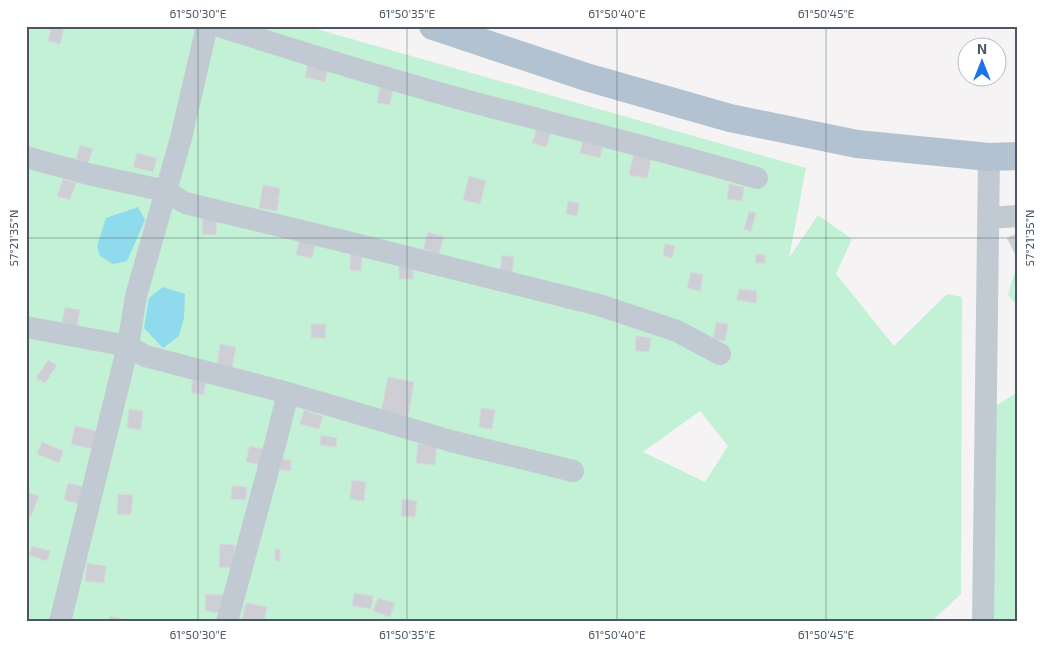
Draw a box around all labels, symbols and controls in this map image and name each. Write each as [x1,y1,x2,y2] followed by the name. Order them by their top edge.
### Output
[169,6,227,20] text: 61°50'30"E
[379,6,435,20] text: 61°50'35"E
[588,6,646,20] text: 61°50'40"E
[798,6,855,20] text: 61°50'45"E
[956,38,1006,88] north arrow
[977,40,987,57] text: N
[6,210,20,266] text: 57°21'35"N
[1022,210,1036,266] text: 57°21'35"N
[169,627,227,641] text: 61°50'30"E
[379,627,435,641] text: 61°50'35"E
[588,627,646,641] text: 61°50'40"E
[798,627,855,641] text: 61°50'45"E

